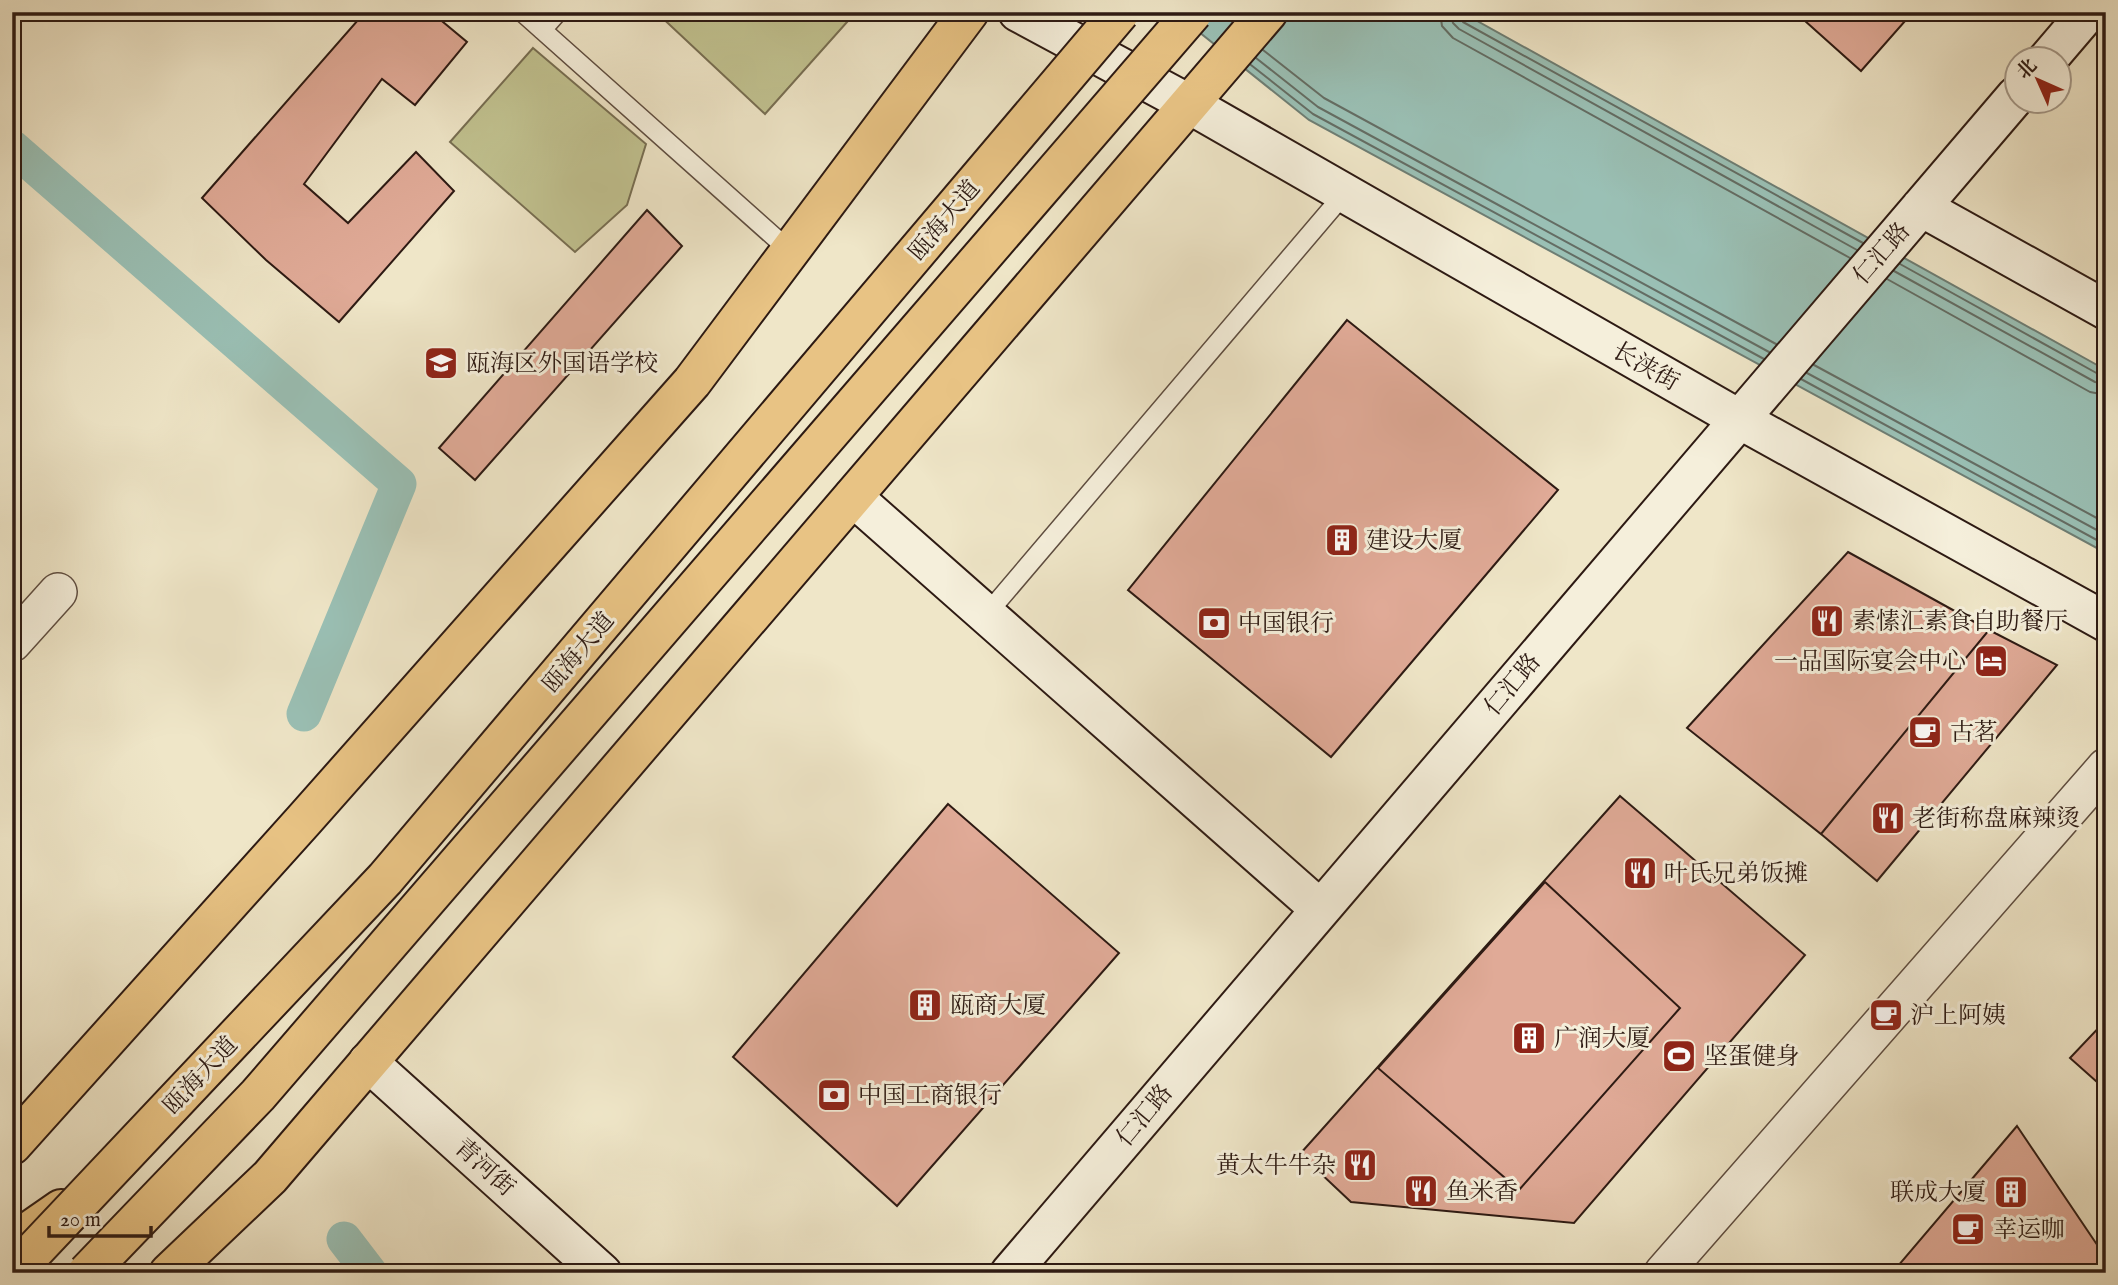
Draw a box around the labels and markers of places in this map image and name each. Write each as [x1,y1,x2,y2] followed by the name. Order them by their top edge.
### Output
[422,344,460,382] school or university icon: 瓯海区外国语学校
[466,349,658,380] place label: 瓯海区外国语学校
[1323,521,1361,559] building icon: 建设大厦
[1366,526,1462,557] place label: 建设大厦
[1808,602,1846,640] restaurant icon: 素愫汇素食自助餐厅
[1195,604,1233,642] bank icon: 中国银行
[1852,607,2068,638] place label: 素愫汇素食自助餐厅
[1238,609,1334,640] place label: 中国银行
[1972,642,2010,680] hotel icon: 一品国际宴会中心
[1774,647,1966,678] place label: 一品国际宴会中心
[1906,713,1944,751] cafe icon: 古茗
[1950,718,1998,749] place label: 古茗
[1869,799,1907,837] restaurant icon: 老街称盘麻辣烫
[1912,804,2080,835] place label: 老街称盘麻辣烫
[1621,854,1659,892] restaurant icon: 叶氏兄弟饭摊
[1664,859,1808,890] place label: 叶氏兄弟饭摊
[906,986,944,1024] building icon: 瓯商大厦
[950,991,1046,1022] place label: 瓯商大厦
[1867,996,1905,1034] cafe icon: 沪上阿姨
[1910,1001,2006,1032] place label: 沪上阿姨
[1510,1019,1548,1057] building icon: 广润大厦
[1554,1024,1650,1055] place label: 广润大厦
[1660,1037,1698,1075] sports icon: 坚蛋健身
[1704,1042,1800,1073] place label: 坚蛋健身
[815,1076,853,1114] bank icon: 中国工商银行
[858,1081,1002,1112] place label: 中国工商银行
[1341,1146,1379,1184] restaurant icon: 黄太牛牛杂
[1216,1151,1336,1182] place label: 黄太牛牛杂
[1402,1172,1440,1210] restaurant icon: 鱼米香
[1992,1173,2030,1211] building icon: 联成大厦
[1446,1177,1518,1208] place label: 鱼米香
[1890,1178,1986,1209] place label: 联成大厦
[1949,1210,1987,1248] cafe icon: 幸运咖
[1993,1215,2065,1246] place label: 幸运咖

